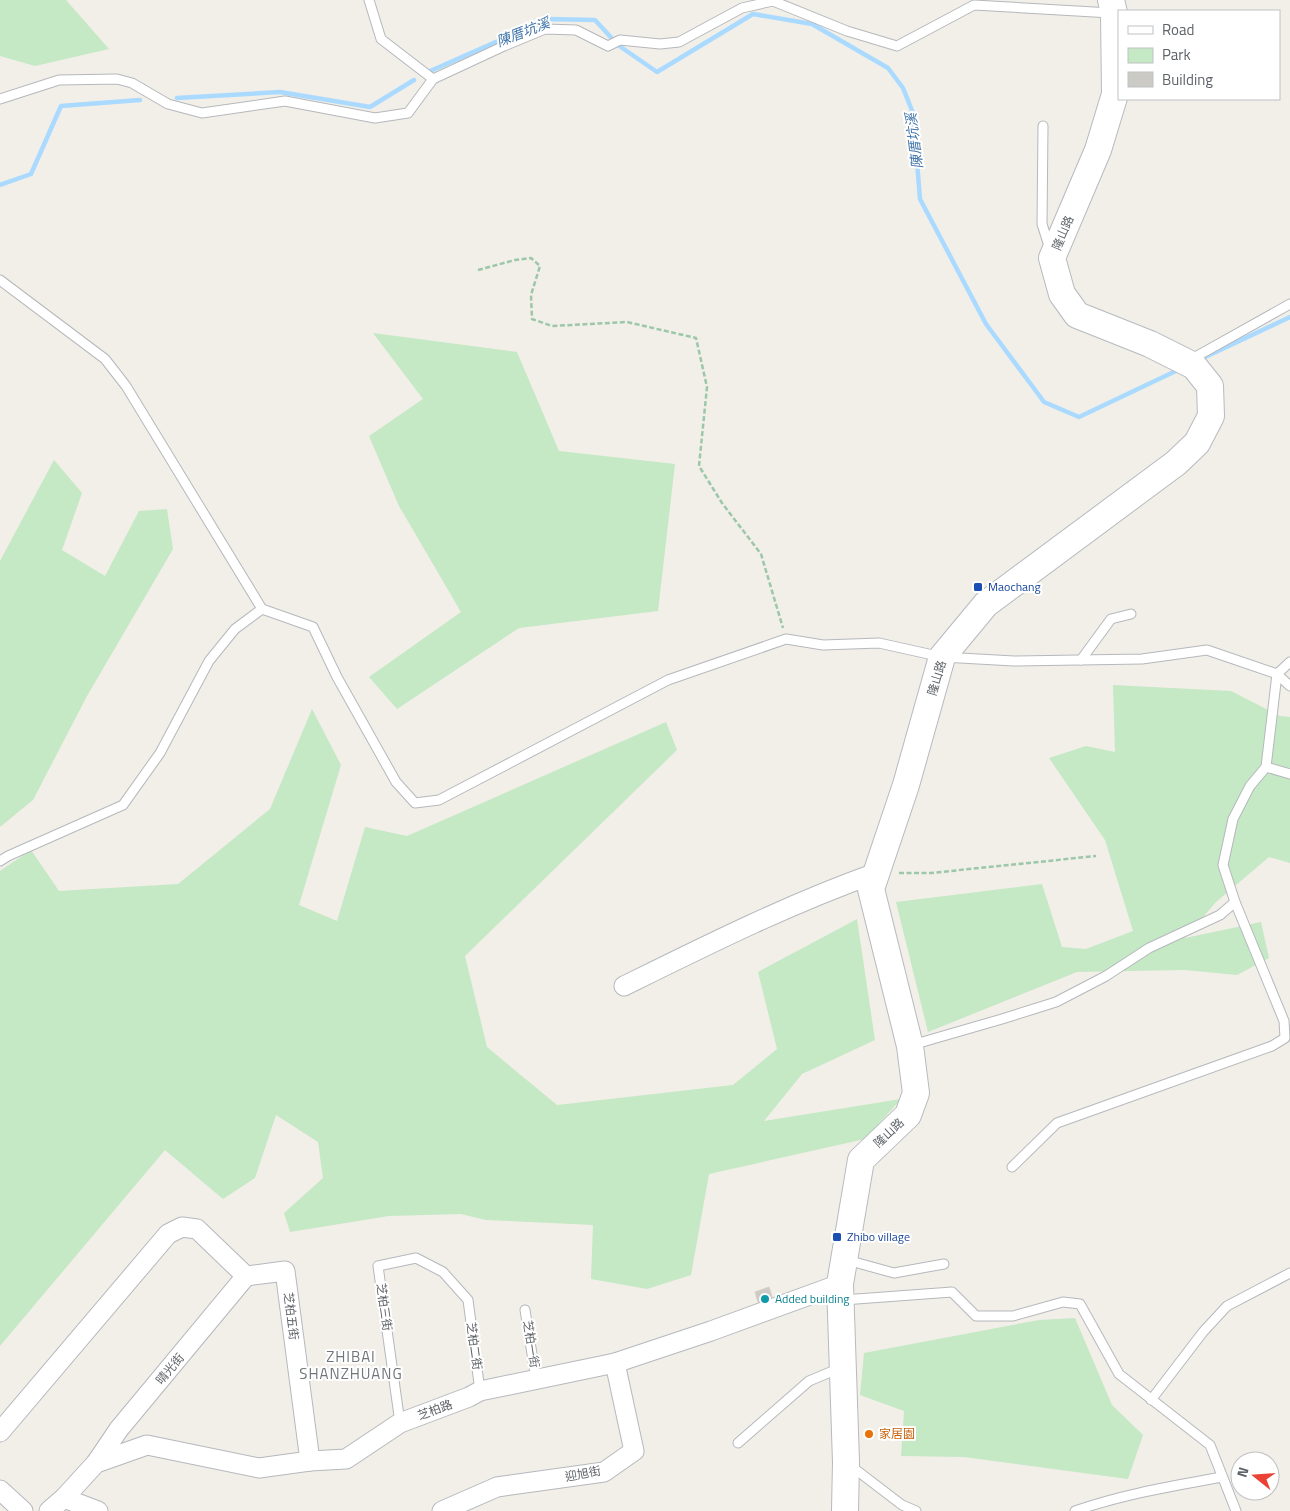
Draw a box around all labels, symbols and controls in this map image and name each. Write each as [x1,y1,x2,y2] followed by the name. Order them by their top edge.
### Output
[1118,10,1280,100] legend
[493,11,555,51] water label: 陳厝坑溪
[1162,18,1194,41] text: Road
[1162,43,1191,66] text: Park
[1162,68,1213,91] text: Building
[899,110,927,170] water label: 陳厝坑溪
[1047,213,1078,253] street label: 隆山路
[988,577,1041,596] place label: Maochang
[972,581,984,593] marker: Maochang
[922,658,951,698] street label: 隆山路
[869,1113,908,1152] street label: 隆山路
[847,1227,910,1246] place label: Zhibo village
[831,1231,843,1243] marker: Zhibo village
[372,1282,397,1332] street label: 芝柏三街
[775,1289,850,1308] place label: Added building
[279,1291,304,1341] street label: 芝柏五街
[759,1293,771,1305] marker: Added building
[518,1319,545,1369] street label: 芝柏一街
[462,1321,487,1371] street label: 芝柏二街
[299,1345,403,1385] district label: ZHIBAI SHANZHUANG
[151,1349,188,1389] street label: 晴光街
[415,1394,455,1425] street label: 芝柏路
[879,1424,915,1443] place label: 家居園
[863,1428,875,1440] marker: 家居園
[1230,1451,1280,1501] north arrow
[563,1461,602,1486] street label: 迎旭街
[1231,1464,1254,1480] text: N

